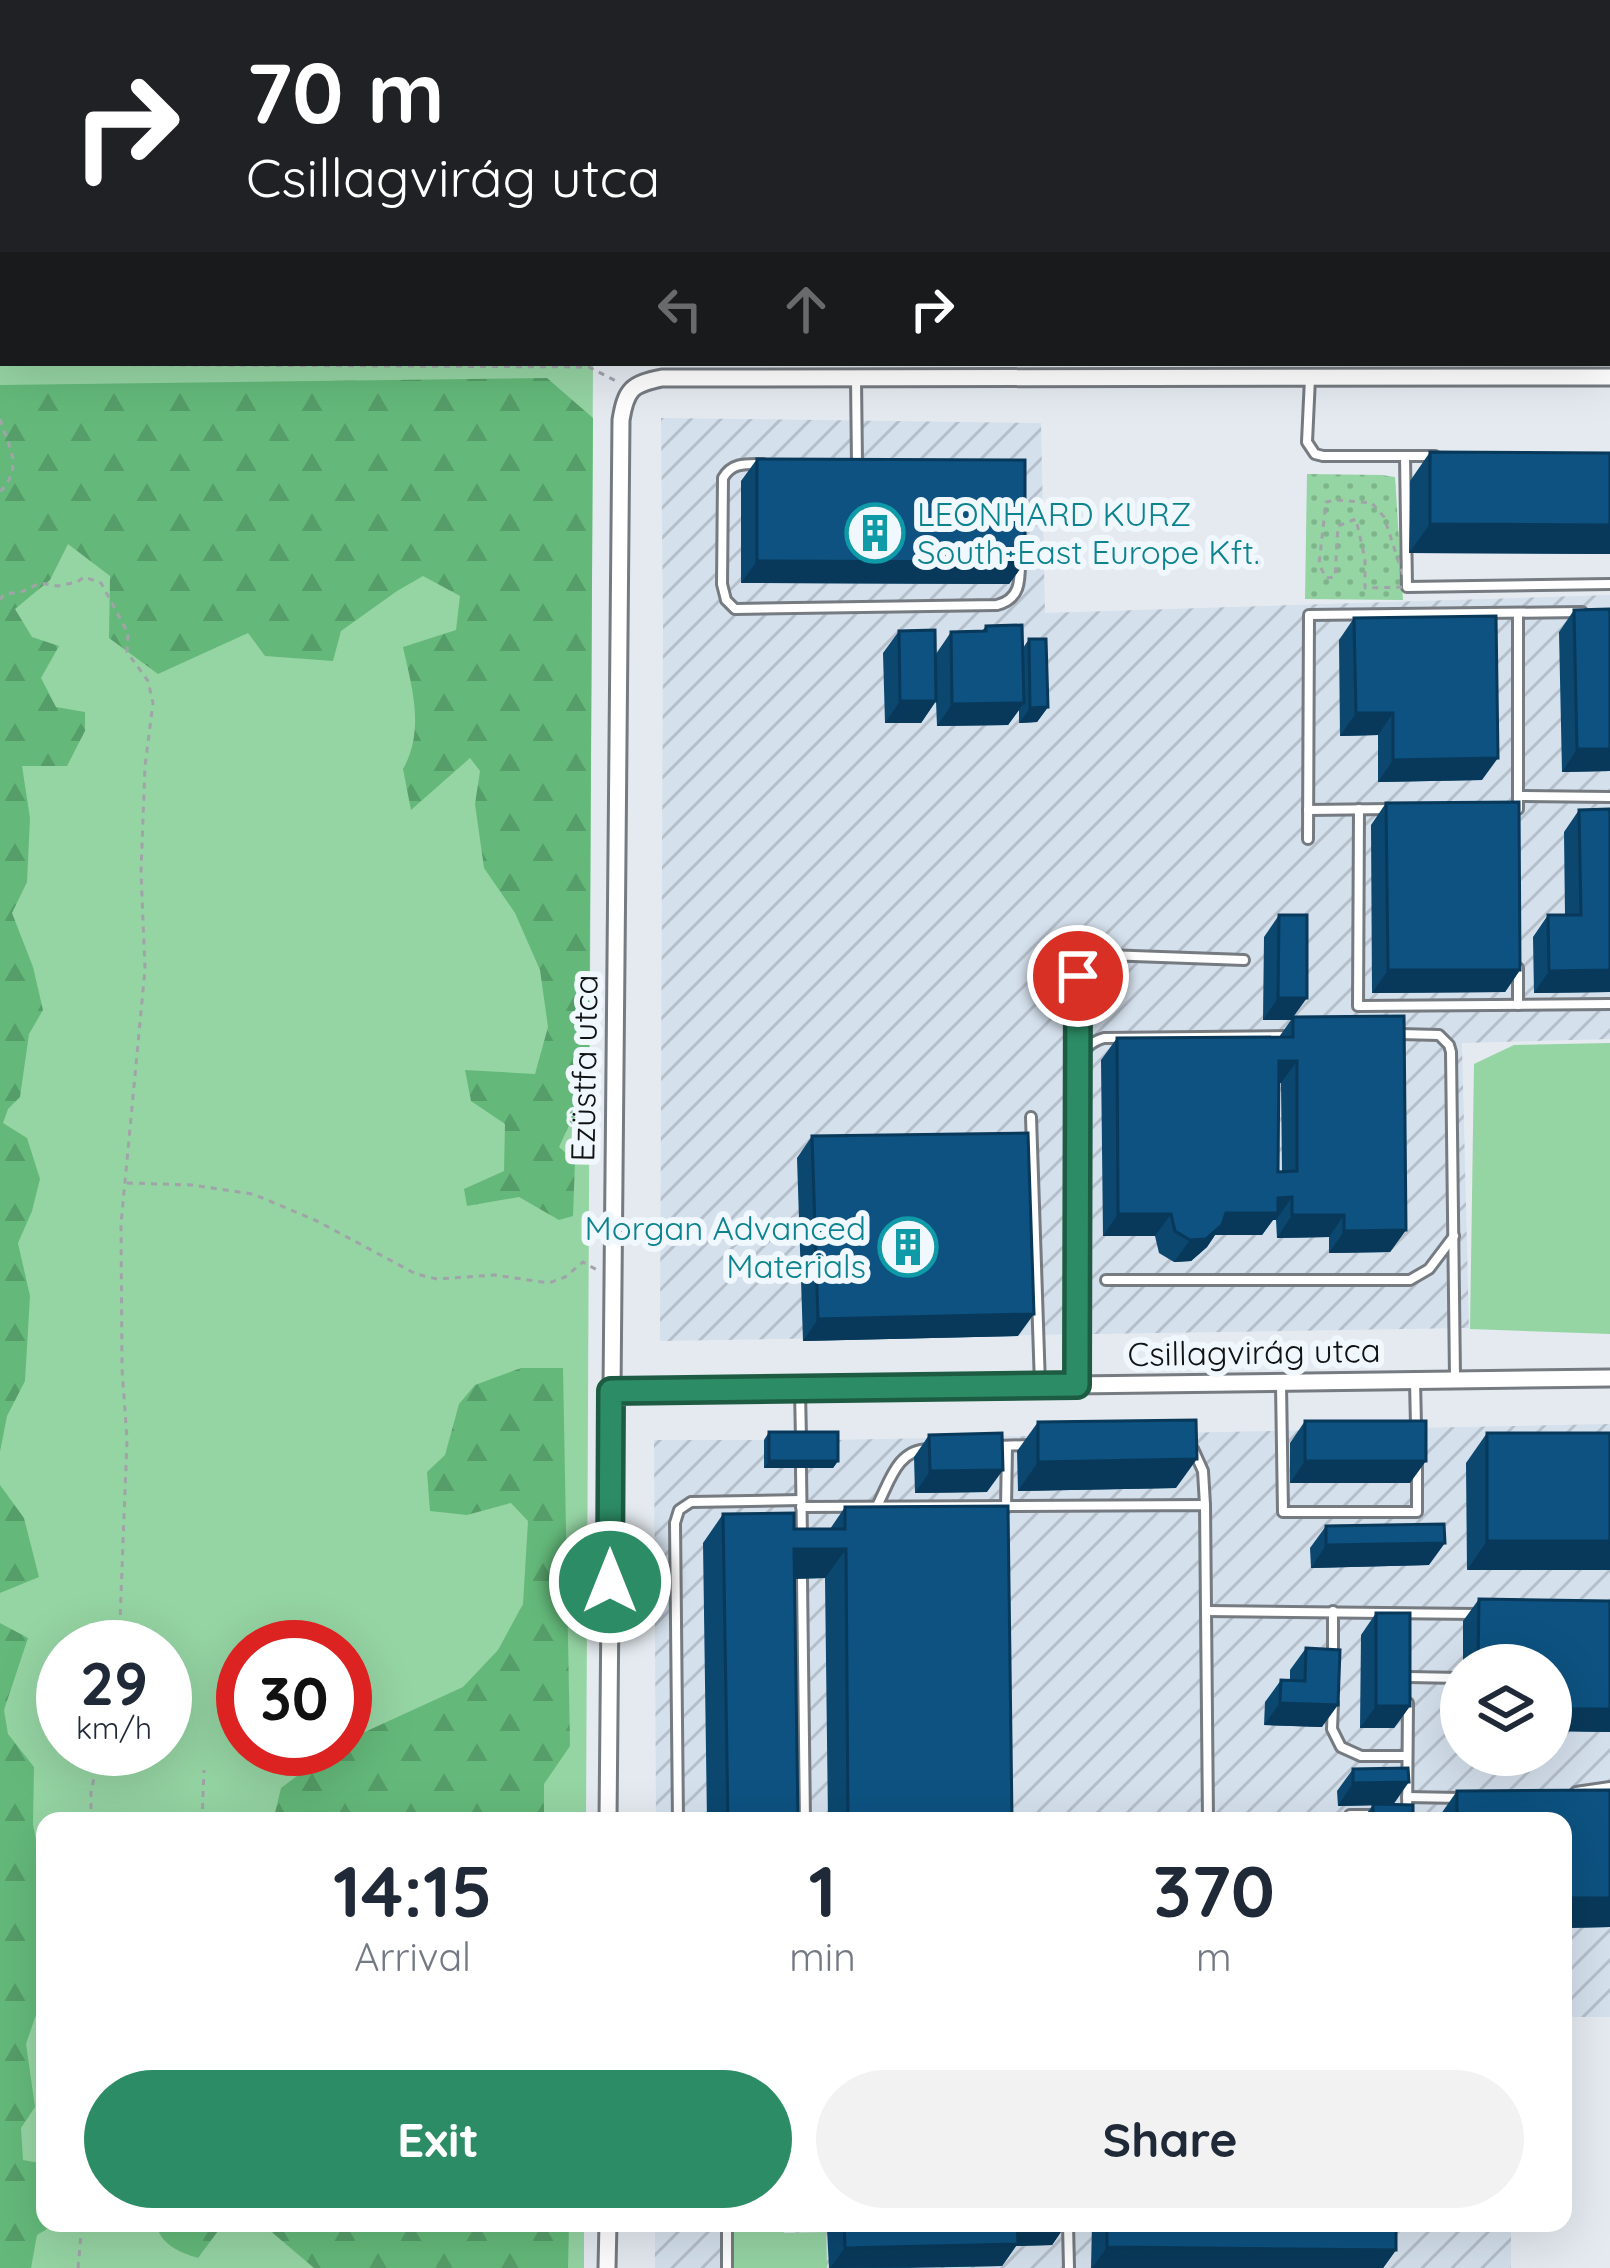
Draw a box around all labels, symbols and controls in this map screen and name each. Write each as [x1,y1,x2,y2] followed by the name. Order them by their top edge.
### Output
[246,39,445,144] text: 70 m
[48,48,204,204] icon: right
[246,143,660,211] text: Csillagvirág utca
[647,276,713,342] icon: left
[773,276,839,342] icon: ahead
[899,276,965,342] icon: right
[917,493,1260,572] place label: LEONHARD KURZ South-East Europe Kft.
[844,502,906,564] building icon: LEONHARD KURZ South-East Europe Kft.
[1027,925,1129,1027] pin
[1045,943,1111,1009] icon: arrive
[561,974,606,1162] street label: Ezüstfa utca
[585,1207,866,1286] place label: Morgan Advanced Materials
[877,1216,939,1278] building icon: Morgan Advanced Materials
[1127,1329,1381,1374] street label: Csillagvirág utca
[547,1519,673,1645] position arrow
[216,1620,372,1776] speed limit sign: 30
[1440,1644,1572,1776] map controls
[1440,1644,1572,1776] button: layers
[80,1645,148,1720] text: 29
[76,1709,152,1747] text: km/h
[333,1845,492,1935] text: 14:15
[809,1845,837,1935] text: 1
[1153,1845,1275,1935] text: 370
[354,1932,471,1981] text: Arrival
[789,1932,856,1981] text: min
[1196,1932,1232,1981] text: m
[84,2070,792,2208] button: Exit
[816,2070,1524,2208] button: Share

